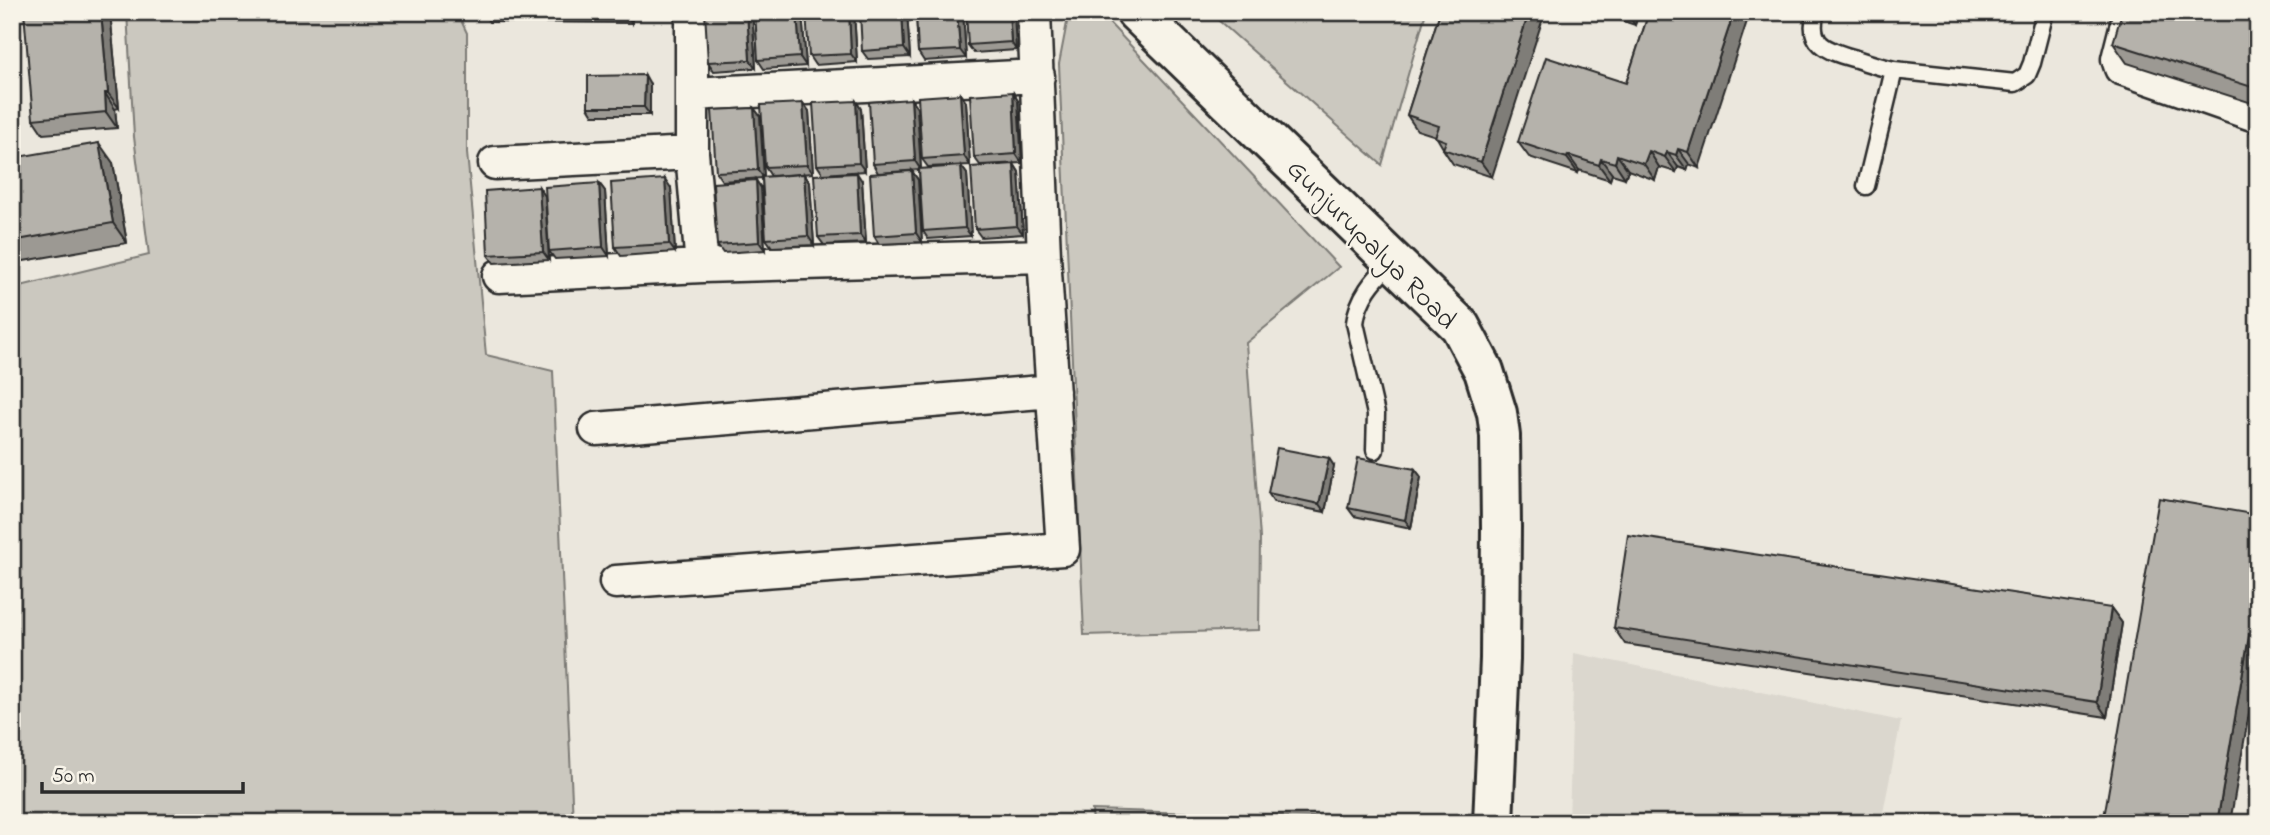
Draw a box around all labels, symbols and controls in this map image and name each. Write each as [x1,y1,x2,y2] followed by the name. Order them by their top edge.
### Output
[1276,151,1465,340] street label: Gunjurupalya Road
[42,751,243,795] scale bar
[52,762,95,792] text: 50 m

